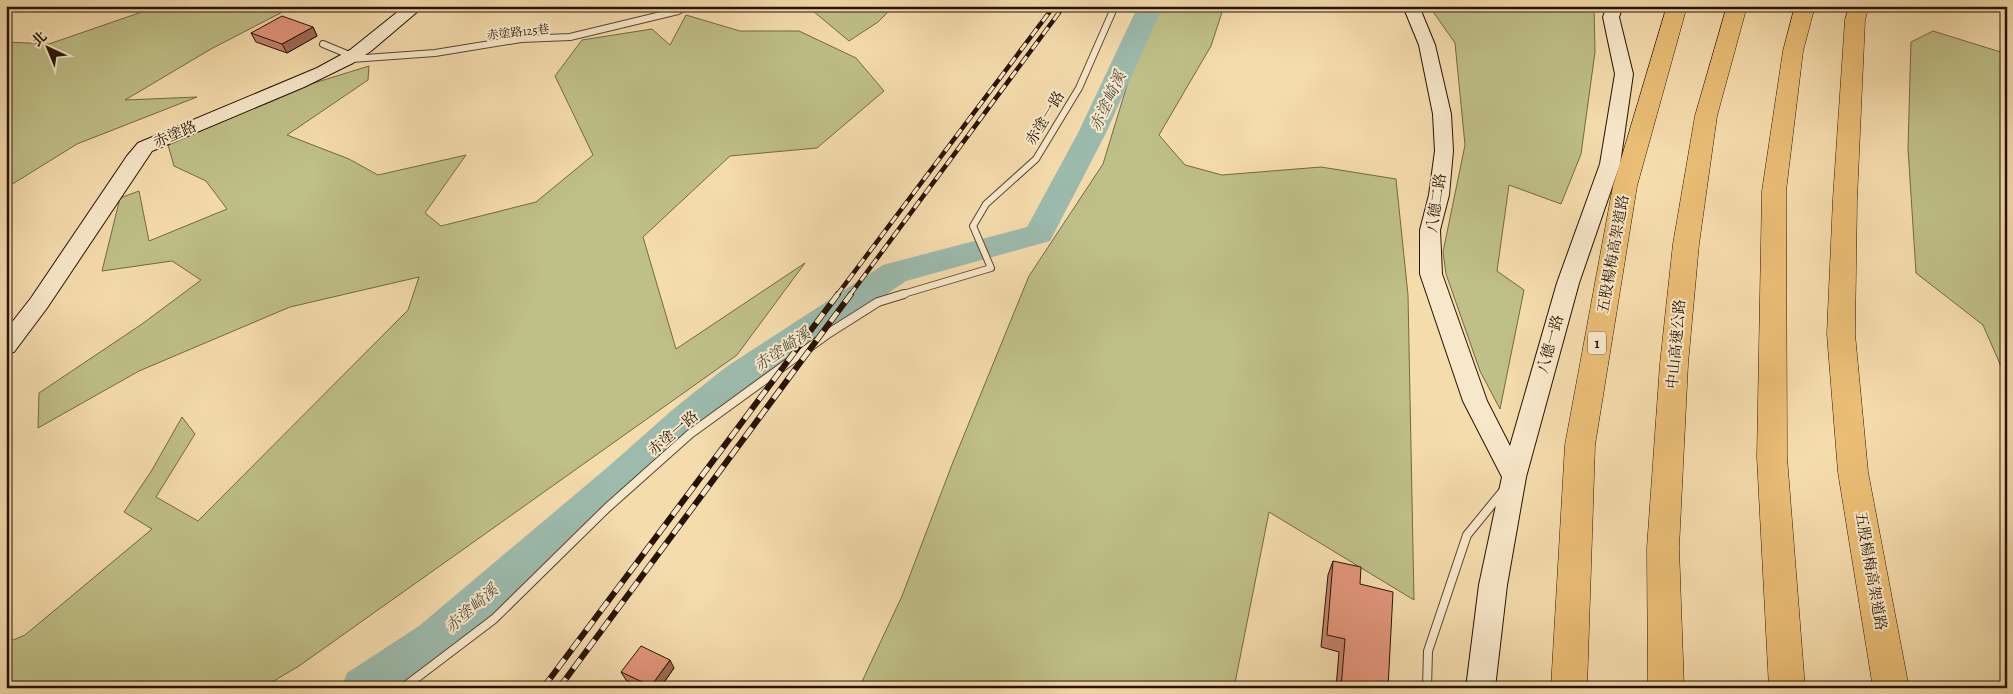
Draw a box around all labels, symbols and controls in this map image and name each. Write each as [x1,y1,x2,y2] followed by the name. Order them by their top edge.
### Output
[486,21,550,43] street label: 赤塗路125巷
[22,22,72,72] north arrow
[28,27,51,51] text: 北
[1084,66,1132,135] water label: 赤塗崎溪
[1021,87,1069,149] street label: 赤塗一路
[150,116,200,152] street label: 赤塗路
[1421,172,1451,234] street label: 八德二路
[1593,193,1633,315] street label: 五股楊梅高架道路
[1662,298,1690,390] street label: 中山高速公路
[1532,312,1568,376] street label: 八德一路
[750,322,817,377] water label: 赤塗崎溪
[1588,332,1606,354] road number: 1
[644,406,702,460] street label: 赤塗一路
[1851,510,1891,632] street label: 五股楊梅高架道路
[440,578,505,638] water label: 赤塗崎溪

